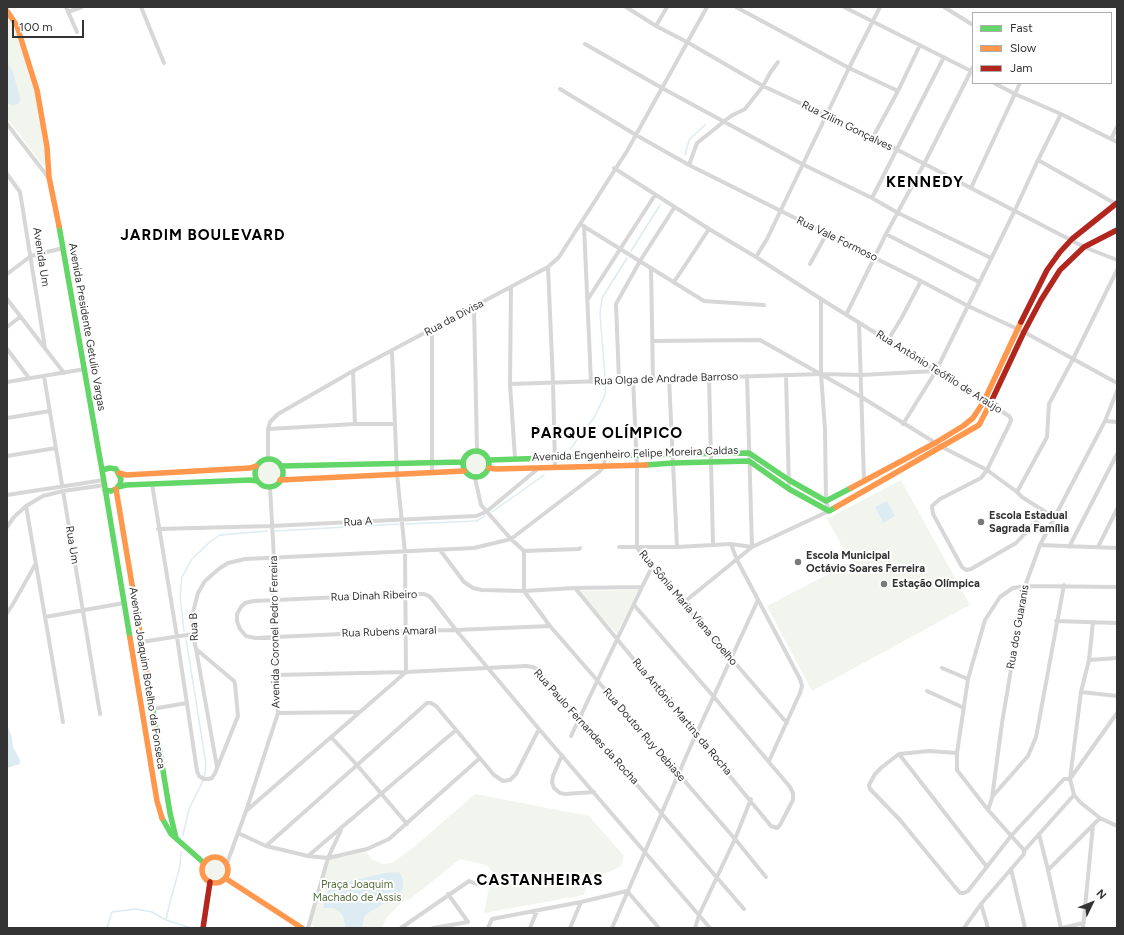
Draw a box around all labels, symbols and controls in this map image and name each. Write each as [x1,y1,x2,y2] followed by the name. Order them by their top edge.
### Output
[14,12,86,38] scale bar
[972,12,1112,84] legend
[19,20,53,34] text: 100 m
[1010,21,1033,35] text: Fast
[1010,41,1036,55] text: Slow
[1010,61,1033,75] text: Jam
[799,98,895,154] street label: Rua Zilim Gonçalves
[886,174,964,192] district label: KENNEDY
[794,214,880,264] street label: Rua Vale Formoso
[30,227,52,287] street label: Avenida Um
[121,227,285,245] district label: JARDIM BOULEVARD
[66,242,108,412] street label: Avenida Presidente Getulio Vargas
[422,297,486,339] street label: Rua da Divisa
[873,328,1005,416] street label: Rua Antônio Teófilo de Araújo
[594,370,738,388] street label: Rua Olga de Andrade Barroso
[531,425,683,443] district label: PARQUE OLÍMPICO
[532,444,738,464] street label: Avenida Engenheiro Felipe Moreira Caldas
[989,509,1069,535] place label: Escola Estadual Sagrada Família
[343,515,373,529] street label: Rua A
[976,517,986,527] marker: Escola Estadual Sagrada Família
[62,525,82,565] street label: Rua Um
[636,548,740,668] street label: Rua Sônia Maria Viana Coelho
[806,549,925,575] place label: Escola Municipal Octávio Soares Ferreira
[267,555,283,709] street label: Avenida Coronel Pedro Ferreira
[793,557,803,567] marker: Escola Municipal Octávio Soares Ferreira
[892,577,980,591] place label: Estação Olímpica
[879,579,889,589] marker: Estação Olímpica
[1004,584,1032,670] street label: Rua dos Guaranis
[126,586,168,770] street label: Avenida Joaquim Botelho da Fonseca
[330,588,418,604] street label: Rua Dinah Ribeiro
[187,613,201,641] street label: Rua B
[341,624,437,640] street label: Rua Rubens Amaral
[629,656,735,778] street label: Rua Antônio Martins da Rocha
[531,667,641,787] street label: Rua Paulo Fernandes da Rocha
[600,686,688,784] street label: Rua Doutor Ruy Debiase
[477,872,603,890] district label: CASTANHEIRAS
[313,878,401,904] park label: Praça Joaquim Machado de Assis
[1072,883,1112,923] north arrow
[1093,887,1109,902] text: N

